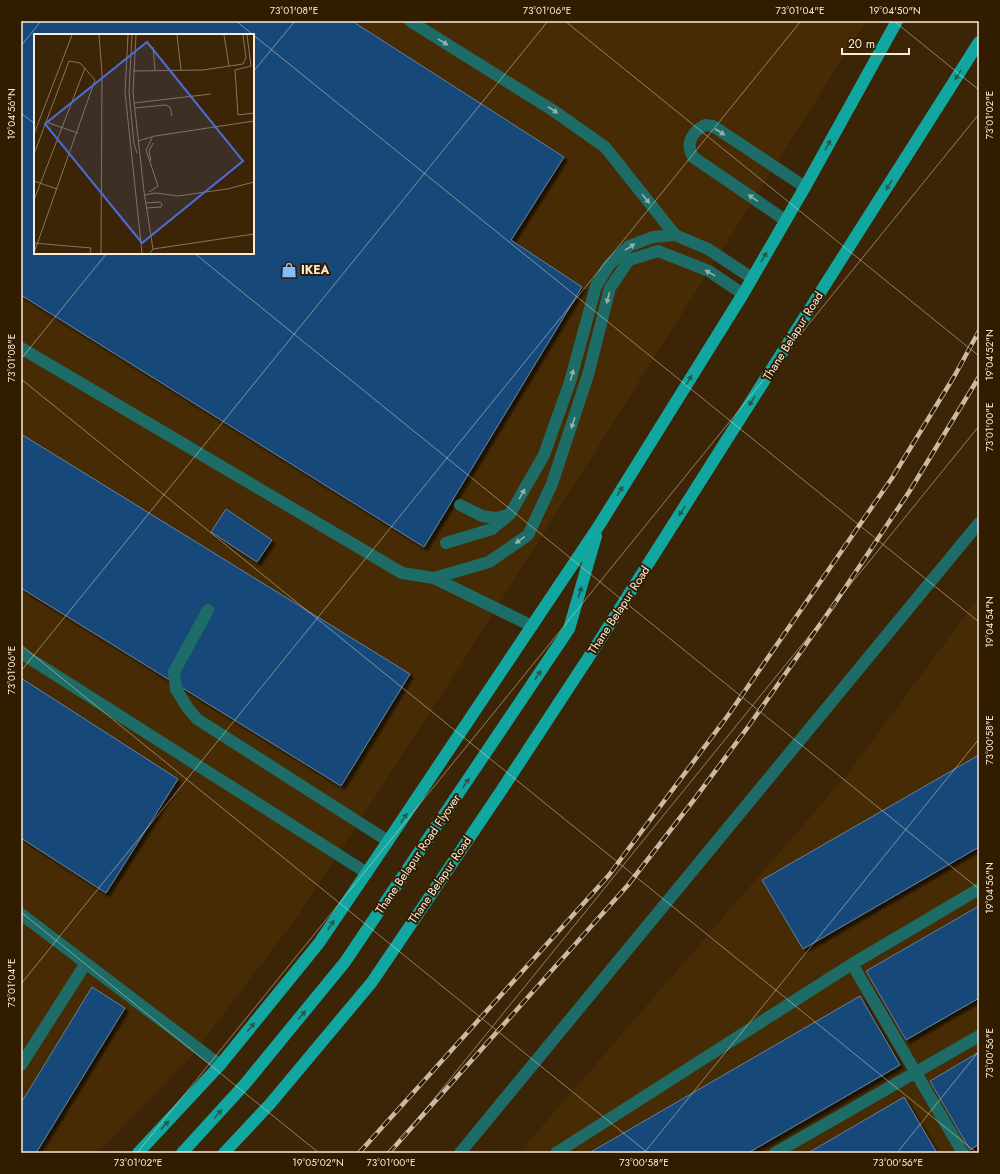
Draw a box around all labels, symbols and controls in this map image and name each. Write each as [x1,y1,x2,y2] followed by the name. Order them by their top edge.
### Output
[270,3,318,18] text: 73°01'08"E
[523,3,571,18] text: 73°01'06"E
[776,3,824,18] text: 73°01'04"E
[869,3,921,18] text: 19°04'50"N
[842,30,909,56] scale bar
[34,34,254,254] inset map
[848,35,875,53] text: 20 m
[437,38,449,45] one-way arrow
[954,70,962,80] one-way arrow
[4,88,19,140] text: 19°04'56"N
[982,91,997,139] text: 73°01'02"E
[547,107,559,114] one-way arrow
[715,128,726,135] one-way arrow
[825,139,832,150] one-way arrow
[885,179,892,191] one-way arrow
[642,194,651,205] one-way arrow
[748,194,759,202] one-way arrow
[625,243,635,251] one-way arrow
[760,251,767,263] one-way arrow
[280,261,298,279] shop icon: IKEA
[301,261,329,279] place label: IKEA
[704,269,716,276] one-way arrow
[758,288,828,384] street label: Thane Belapur Road
[605,292,611,304] one-way arrow
[982,329,997,381] text: 19°04'52"N
[4,334,19,382] text: 73°01'08"E
[569,368,575,380] one-way arrow
[685,374,692,386] one-way arrow
[748,395,755,407] one-way arrow
[982,403,997,452] text: 73°01'00"E
[569,417,575,429] one-way arrow
[616,486,624,496] one-way arrow
[518,488,525,500] one-way arrow
[678,506,686,516] one-way arrow
[515,536,526,544] one-way arrow
[584,562,654,658] street label: Thane Belapur Road
[577,585,583,597] one-way arrow
[982,596,997,648] text: 19°04'54"N
[4,646,19,694] text: 73°01'06"E
[534,669,542,680] one-way arrow
[982,715,997,765] text: 73°00'58"E
[462,777,469,788] one-way arrow
[373,791,463,917] street label: Thane Belapur Road Flyover
[400,812,408,823] one-way arrow
[406,834,474,926] street label: Thane Belapur Road
[982,862,997,914] text: 19°04'56"N
[327,920,335,930] one-way arrow
[4,959,19,1007] text: 73°01'04"E
[298,1009,307,1020] one-way arrow
[246,1022,255,1033] one-way arrow
[982,1028,997,1078] text: 73°00'56"E
[213,1109,222,1118] one-way arrow
[160,1120,169,1130] one-way arrow
[114,1155,162,1170] text: 73°01'02"E
[292,1155,344,1170] text: 19°05'02"N
[367,1155,416,1170] text: 73°01'00"E
[619,1155,669,1170] text: 73°00'58"E
[873,1155,923,1170] text: 73°00'56"E

